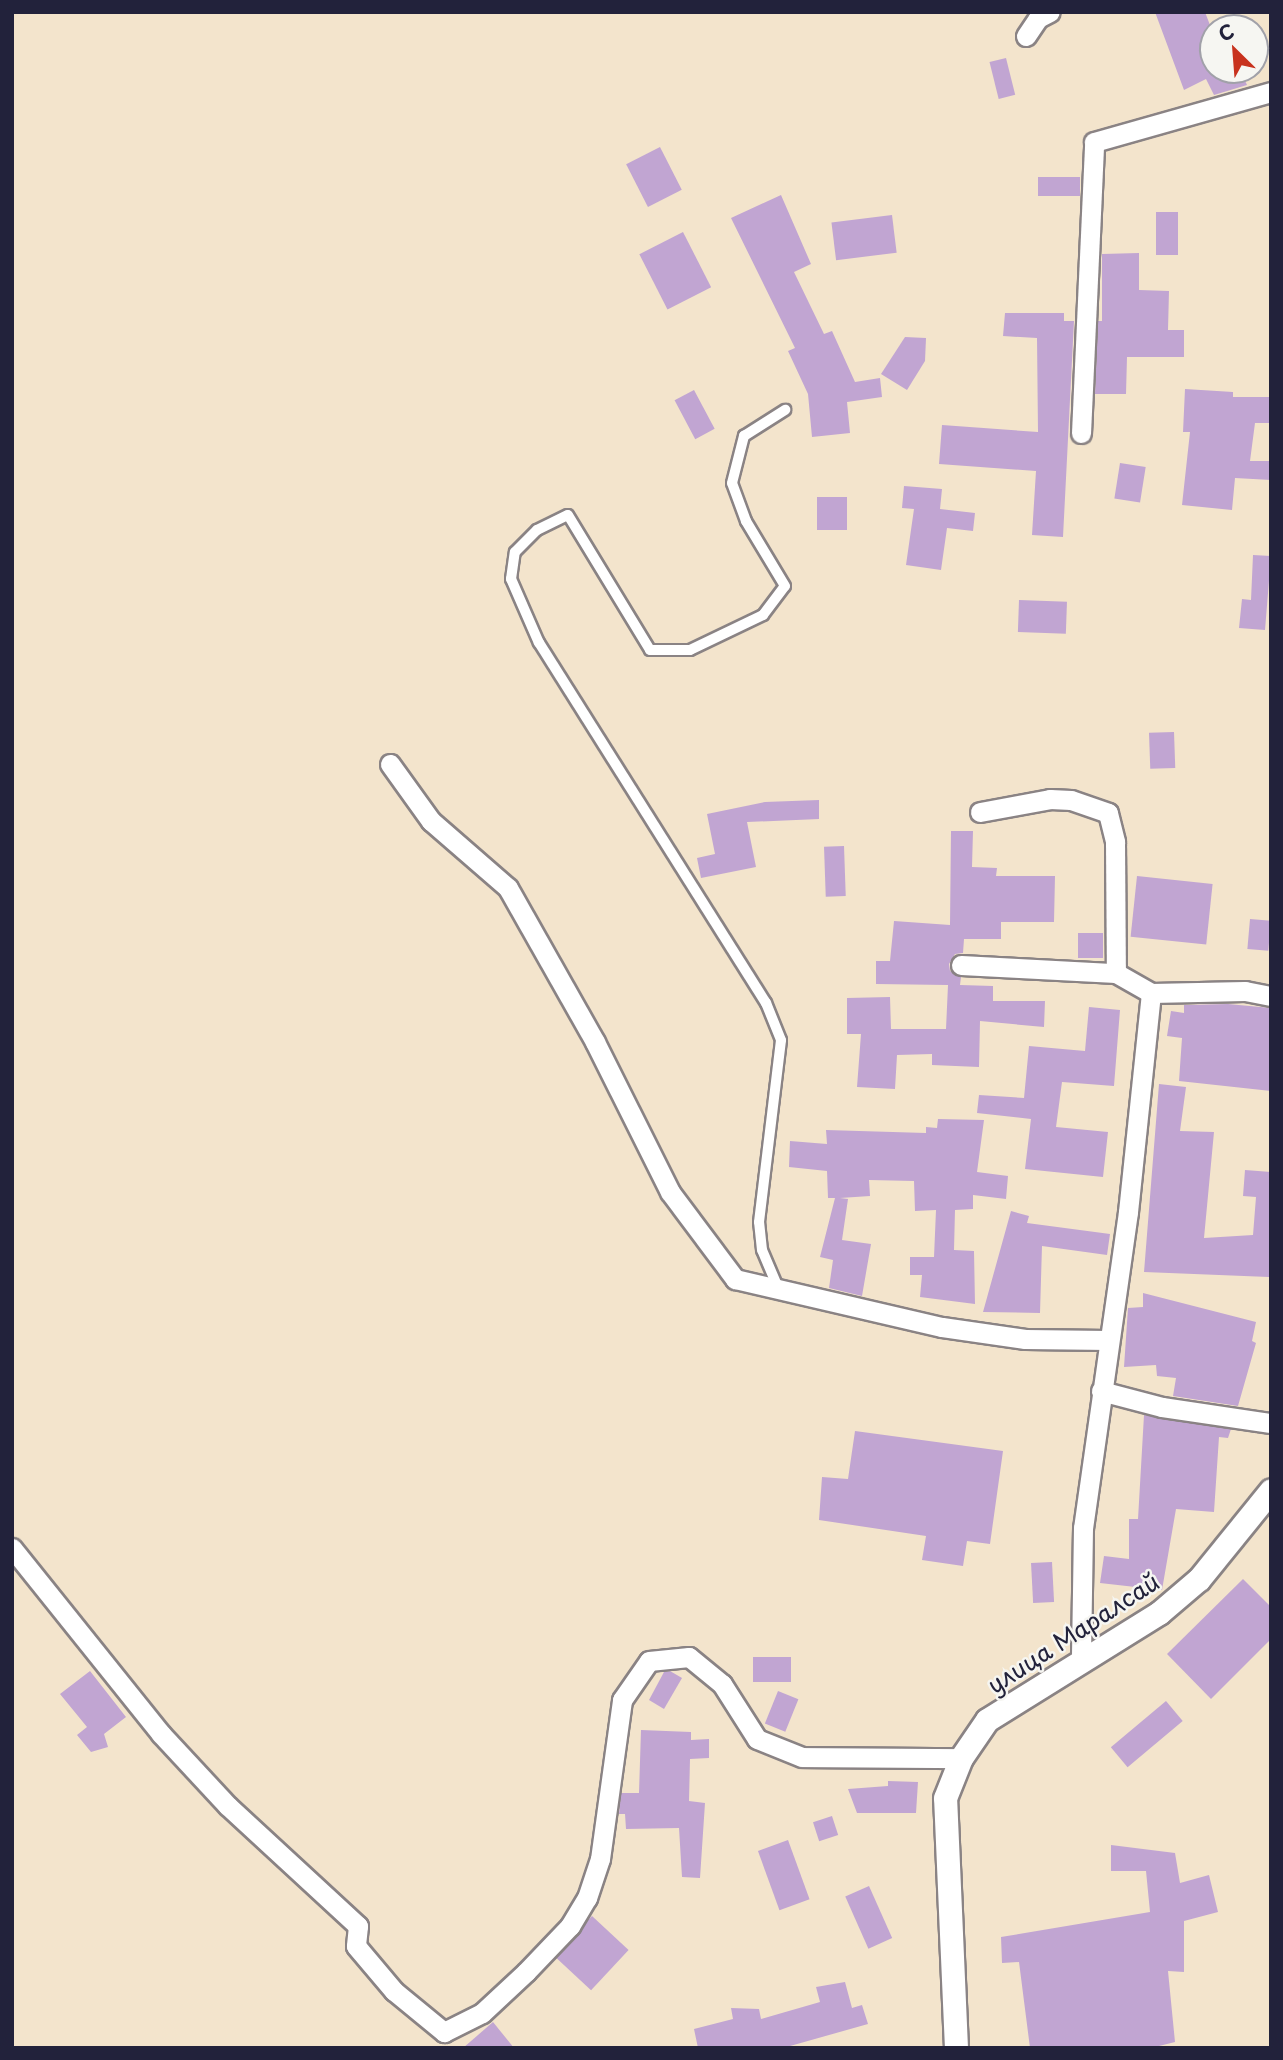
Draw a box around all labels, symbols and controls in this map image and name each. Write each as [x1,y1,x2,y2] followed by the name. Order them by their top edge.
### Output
[1199,14,1269,84] north arrow
[1214,16,1238,47] text: С
[981,1566,1165,1700] street label: улица Маралсай

